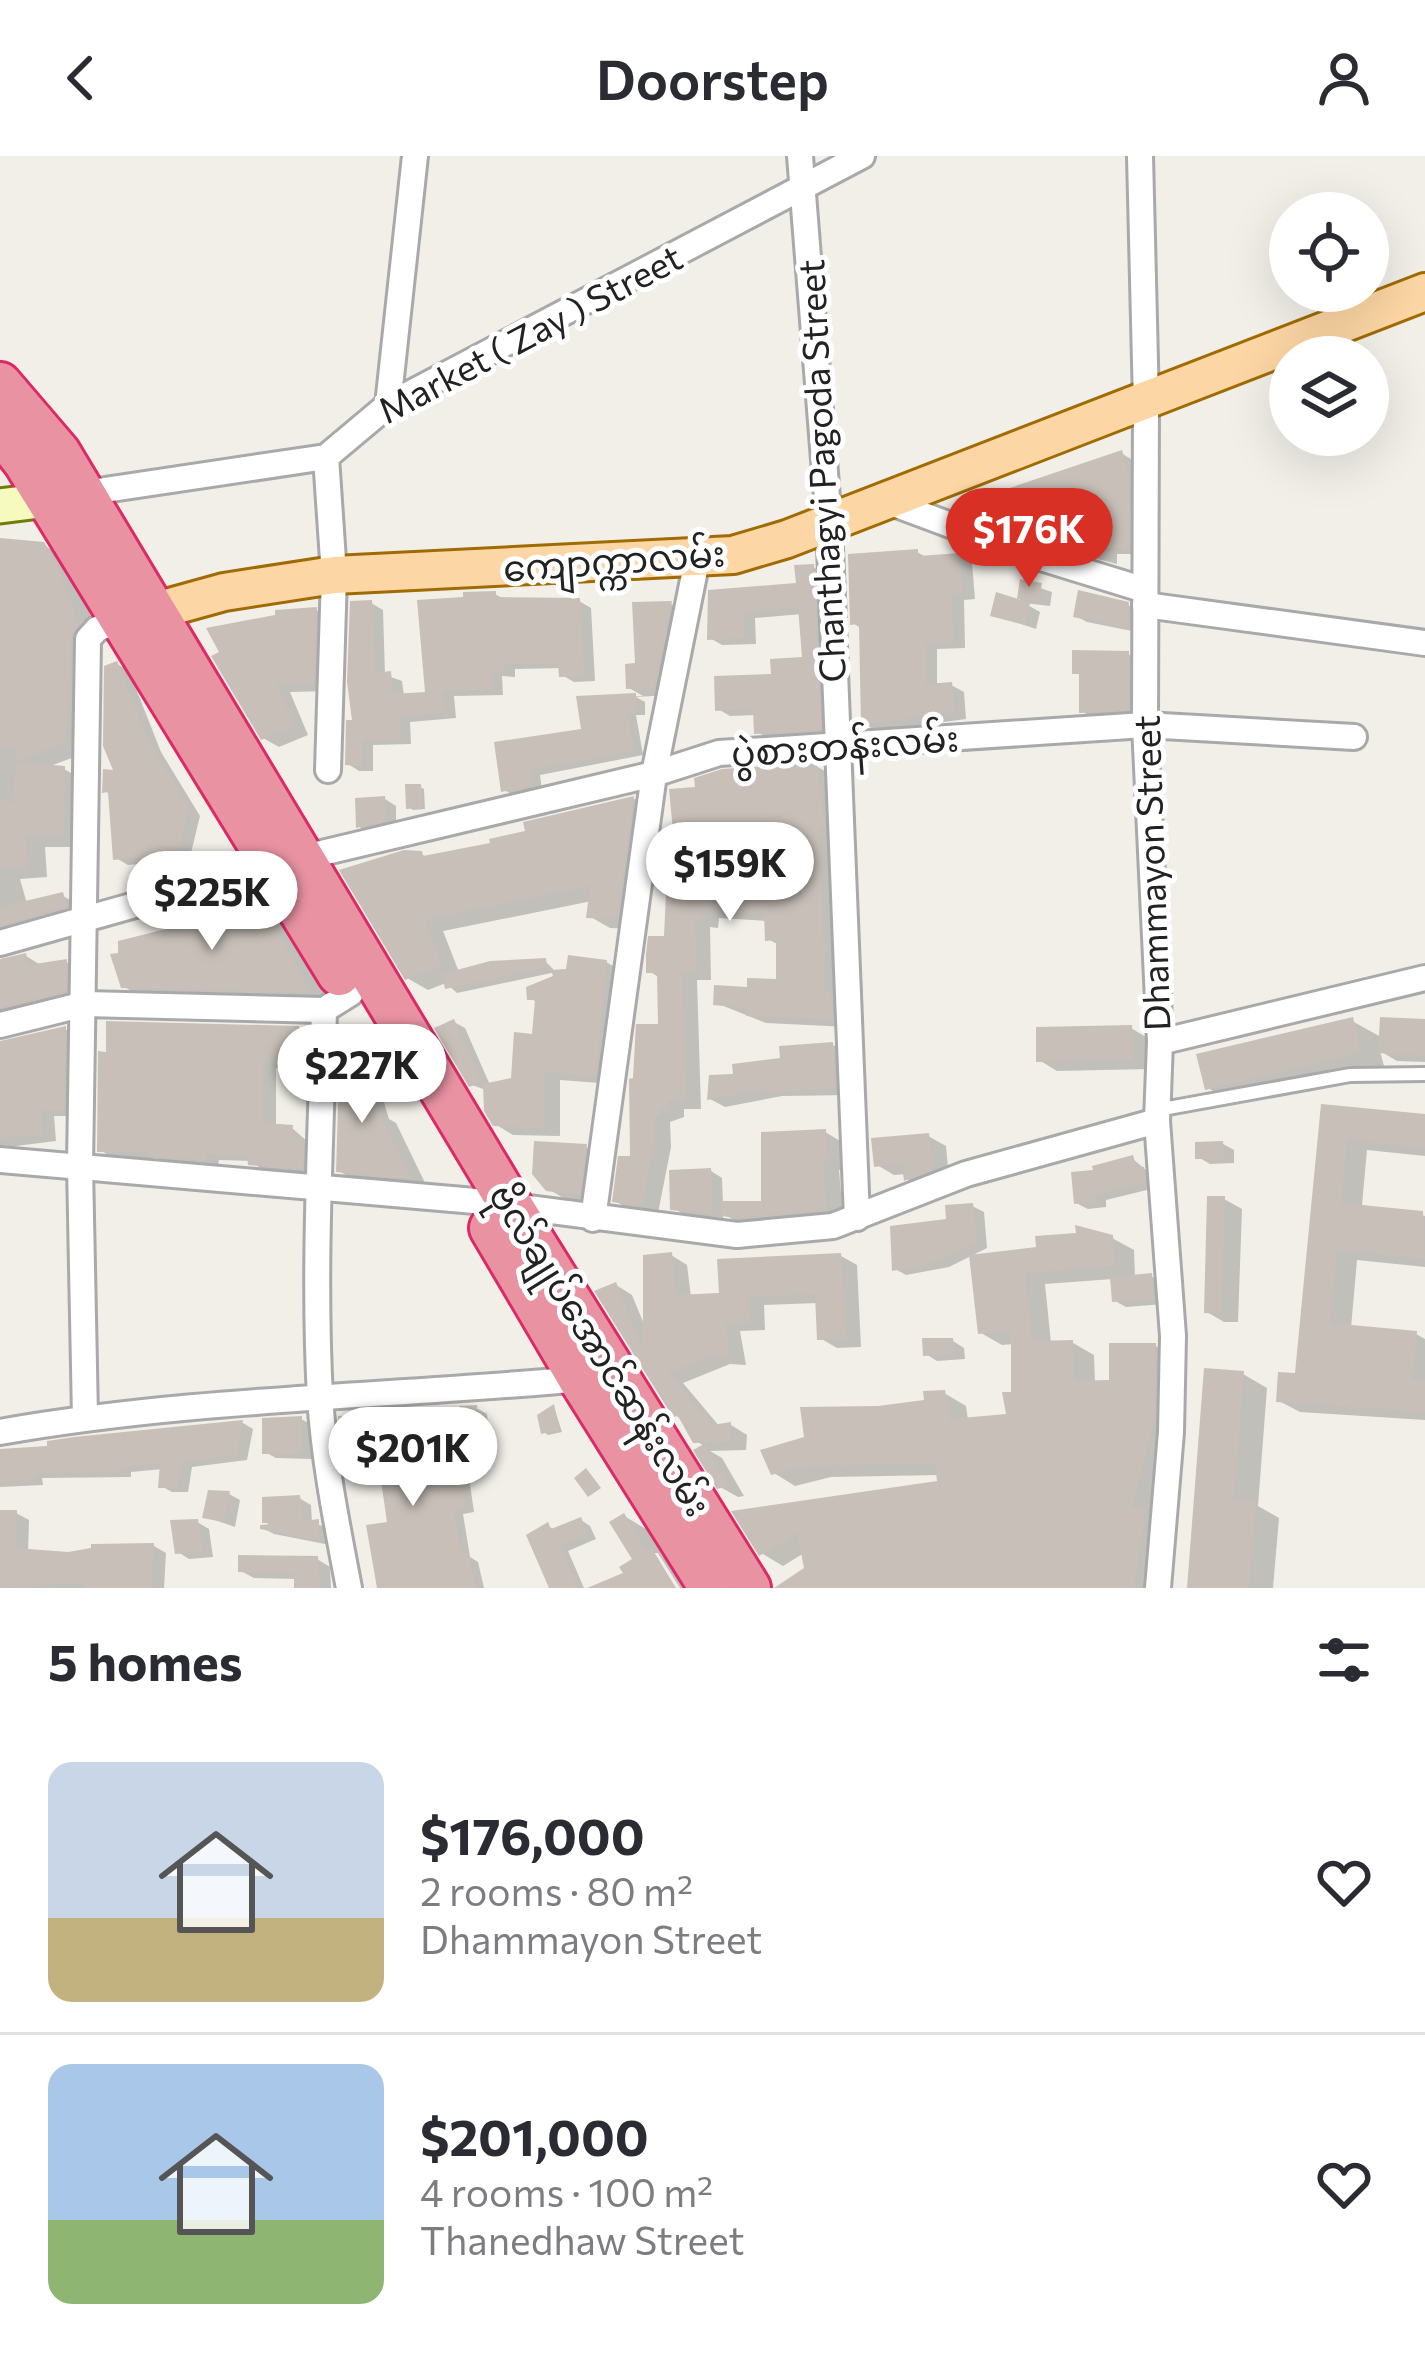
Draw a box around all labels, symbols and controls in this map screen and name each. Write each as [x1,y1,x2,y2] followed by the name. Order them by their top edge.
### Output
[48,45,114,111] icon: back
[596,45,829,111] text: Doorstep
[1311,45,1377,111] icon: person
[1269,192,1389,456] map controls
[1269,192,1389,312] button: locate
[370,234,689,431] street label: Market ( Zay ) Street
[787,258,853,684] street label: Chanthagyi Pagoda Street
[1269,336,1389,456] button: layers
[945,488,1113,590] pin: $176K
[973,503,1085,551] text: $176K
[501,529,727,599] street label: ကျောက္ကာလမ်း
[729,714,961,784] street label: ပွဲစားတန်းလမ်း
[1123,714,1178,1032] street label: Dhammayon Street
[646,822,814,924] pin: $159K
[673,837,787,885] text: $159K
[128,851,296,953] pin: $225K
[154,866,270,914] text: $225K
[278,1024,446,1126] pin: $227K
[304,1039,420,1087] text: $227K
[473,1175,722,1529] street label: ဗိုလ်ချုပ်အောင်ဆန်းလမ်း
[329,1407,497,1509] pin: $201K
[355,1422,471,1470] text: $201K
[1311,1627,1377,1693] icon: filters
[48,1629,243,1692] text: 5 homes
[420,1803,645,1866] text: $176,000
[144,1810,288,1954] icon: home
[1311,1849,1377,1915] icon: heart
[420,1866,693,1914] text: 2 rooms · 80 m²
[420,1914,762,1962] text: Dhammayon Street
[420,2104,649,2167] text: $201,000
[144,2112,288,2256] icon: home
[1311,2151,1377,2217] icon: heart
[420,2167,713,2215] text: 4 rooms · 100 m²
[420,2215,744,2263] text: Thanedhaw Street

